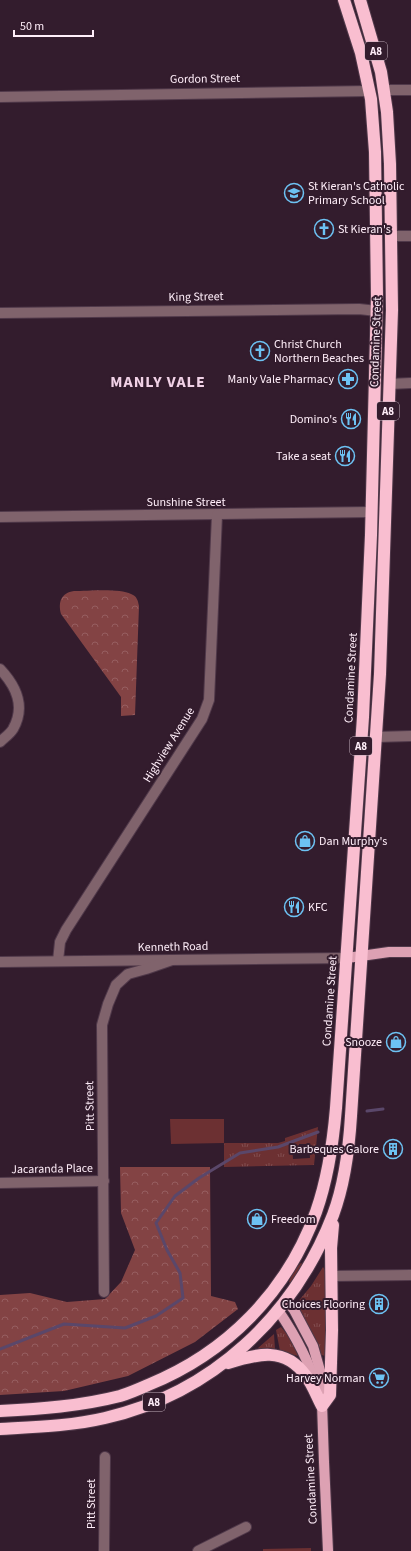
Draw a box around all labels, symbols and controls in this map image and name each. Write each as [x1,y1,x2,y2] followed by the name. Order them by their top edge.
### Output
[14,12,93,38] scale bar
[20,18,44,35] text: 50 m
[365,42,387,60] road number: A8
[170,70,240,88] street label: Gordon Street
[308,178,405,209] place label: St Kieran's Catholic Primary School
[283,182,305,204] school or university icon: St Kieran's Catholic Primary School
[313,218,335,240] church icon: St Kieran's
[338,221,391,238] place label: St Kieran's
[168,288,224,306] street label: King Street
[366,296,386,388] street label: Condamine Street
[274,336,364,367] place label: Christ Church Northern Beaches
[249,340,271,362] church icon: Christ Church Northern Beaches
[337,368,359,390] pharmacy icon: Manly Vale Pharmacy
[110,371,206,393] district label: MANLY VALE
[228,371,334,388] place label: Manly Vale Pharmacy
[377,402,399,420] road number: A8
[340,408,362,430] restaurant icon: Domino's
[290,411,337,428] place label: Domino's
[334,445,356,467] restaurant icon: Take a seat
[276,448,331,465] place label: Take a seat
[147,494,226,511] street label: Sunshine Street
[340,632,362,724] street label: Condamine Street
[139,704,199,786] street label: Highview Avenue
[350,737,372,755] road number: A8
[294,830,316,852] shop icon: Dan Murphy's
[319,833,387,850] place label: Dan Murphy's
[283,896,305,918] restaurant icon: KFC
[308,899,328,916] place label: KFC
[138,938,208,956] street label: Kenneth Road
[318,955,342,1047] street label: Condamine Street
[385,1031,407,1053] shop icon: Snooze
[345,1034,382,1051] place label: Snooze
[81,1081,99,1131] street label: Pitt Street
[382,1138,404,1160] building icon: Barbeques Galore
[290,1141,379,1158] place label: Barbeques Galore
[11,1160,93,1178] street label: Jacaranda Place
[246,1208,268,1230] shop icon: Freedom
[271,1211,316,1228] place label: Freedom
[368,1293,390,1315] building icon: Choices Flooring
[282,1296,365,1313] place label: Choices Flooring
[368,1367,390,1389] supermarket icon: Harvey Norman
[286,1370,365,1387] place label: Harvey Norman
[143,1393,165,1411] road number: A8
[300,1433,322,1525] street label: Condamine Street
[83,1479,100,1529] street label: Pitt Street

